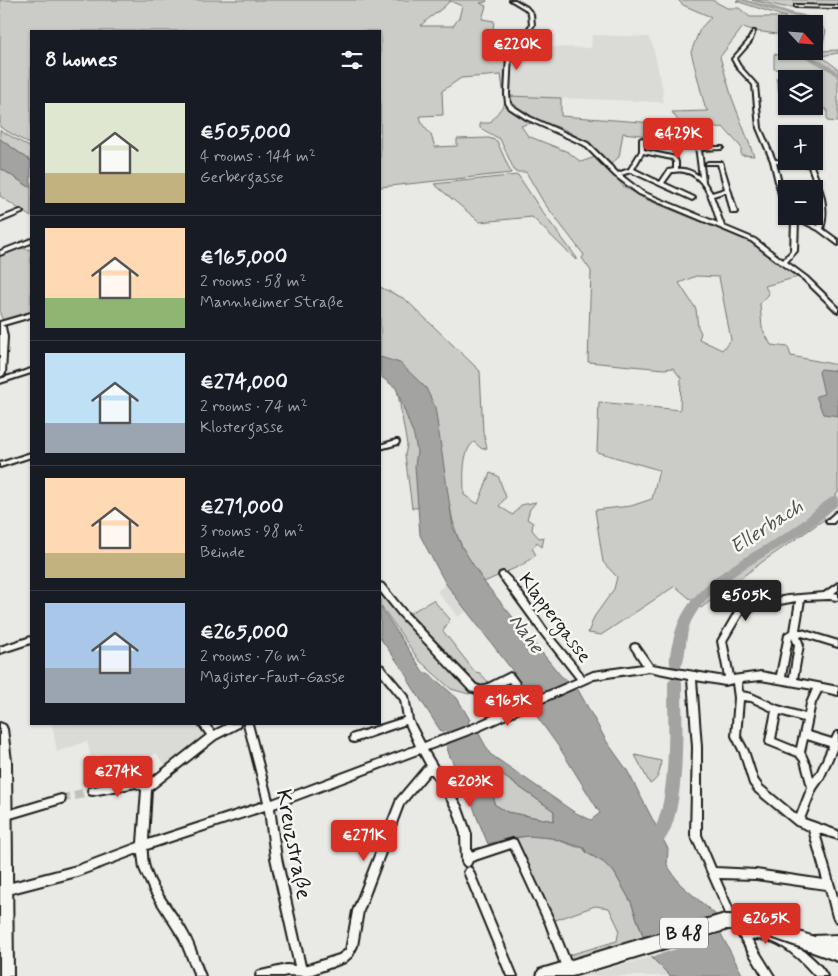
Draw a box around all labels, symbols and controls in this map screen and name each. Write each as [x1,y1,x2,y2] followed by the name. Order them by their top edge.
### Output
[778,15,822,60] north arrow
[778,15,823,225] map controls
[482,28,552,71] pin: €220K
[493,34,541,55] text: €220K
[45,46,117,74] text: 8 homes
[338,46,366,74] icon: filters
[778,70,823,115] button: layers
[200,118,291,146] text: €505,000
[643,118,713,160] pin: €429K
[85,123,145,183] icon: home
[654,123,702,144] text: €429K
[778,125,823,170] button: +
[200,146,316,167] text: 4 rooms · 144 m²
[200,167,284,188] text: Gerbergasse
[778,180,823,225] button: −
[200,243,287,271] text: €165,000
[85,248,145,308] icon: home
[200,271,306,292] text: 2 rooms · 58 m²
[200,292,344,313] text: Mannheimer Straße
[200,368,288,396] text: €274,000
[85,373,145,433] icon: home
[200,396,308,417] text: 2 rooms · 74 m²
[200,417,284,438] text: Klostergasse
[200,493,284,521] text: €271,000
[725,493,809,561] water label: Ellerbach
[85,498,145,558] icon: home
[200,521,304,542] text: 3 rooms · 98 m²
[200,542,245,563] text: Beinde
[511,568,597,669] street label: Klappergasse
[711,580,781,622] pin: €505K
[721,585,771,606] text: €505K
[502,609,550,660] water label: Nahe
[200,618,288,646] text: €265,000
[85,623,145,683] icon: home
[200,646,307,667] text: 2 rooms · 76 m²
[200,667,345,688] text: Magister-Faust-Gasse
[473,684,543,727] pin: €165K
[485,690,531,711] text: €165K
[83,756,153,798] pin: €274K
[94,761,142,782] text: €274K
[435,766,505,808] pin: €203K
[447,771,493,792] text: €203K
[269,787,317,902] street label: Kreuzstraße
[329,820,399,862] pin: €271K
[342,825,386,846] text: €271K
[731,902,801,945] pin: €265K
[742,908,790,929] text: €265K
[660,918,708,948] road number: B 48

